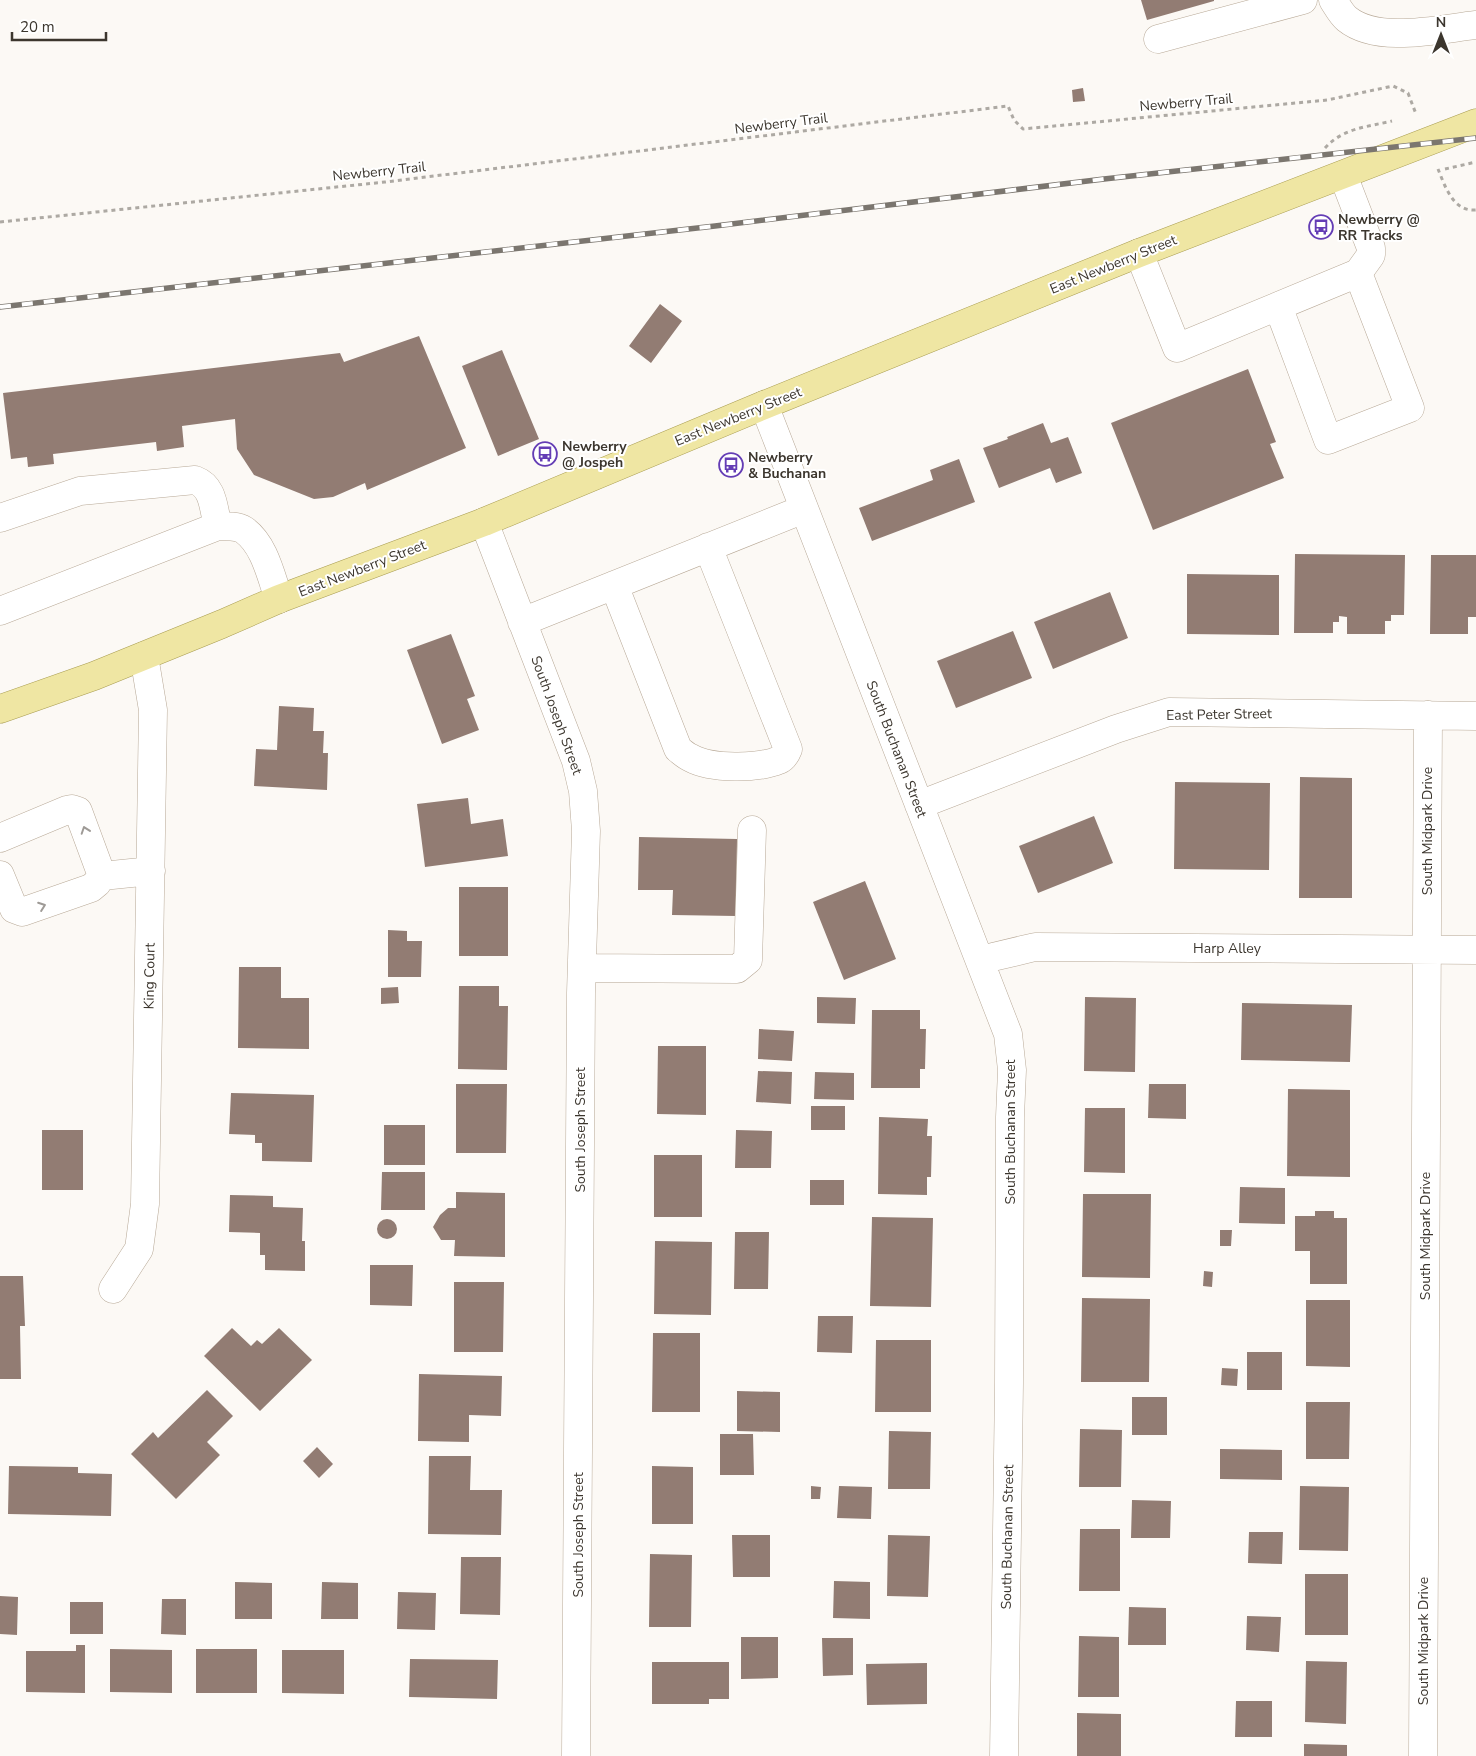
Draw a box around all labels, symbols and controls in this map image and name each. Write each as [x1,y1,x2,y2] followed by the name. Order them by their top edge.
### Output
[12,10,106,42] scale bar
[1416,10,1466,60] north arrow
[1436,13,1446,32] text: N
[20,17,55,37] text: 20 m
[1139,89,1234,116] street label: Newberry Trail
[734,108,829,139] street label: Newberry Trail
[332,157,427,186] street label: Newberry Trail
[1338,210,1420,245] place label: Newberry @ RR Tracks
[1308,214,1334,240] bus stop icon: Newberry @ RR Tracks
[1047,230,1179,299] street label: East Newberry Street
[672,382,804,451] street label: East Newberry Street
[562,437,627,472] place label: Newberry @ Jospeh
[532,441,558,467] bus stop icon: Newberry @ Jospeh
[748,448,826,483] place label: Newberry & Buchanan
[718,452,744,478] bus stop icon: Newberry & Buchanan
[296,535,429,602] street label: East Newberry Street
[526,653,587,777] street label: South Joseph Street
[862,678,931,820] street label: South Buchanan Street
[1166,704,1272,725] street label: East Peter Street
[1418,767,1437,895] street label: South Midpark Drive
[81,826,91,834] one-way arrow
[37,902,45,912] one-way arrow
[1193,939,1262,958] street label: Harp Alley
[139,942,160,1009] street label: King Court
[1001,1059,1020,1205] street label: South Buchanan Street
[571,1067,590,1193] street label: South Joseph Street
[1416,1172,1435,1300] street label: South Midpark Drive
[997,1464,1018,1610] street label: South Buchanan Street
[569,1472,588,1598] street label: South Joseph Street
[1414,1577,1433,1705] street label: South Midpark Drive

